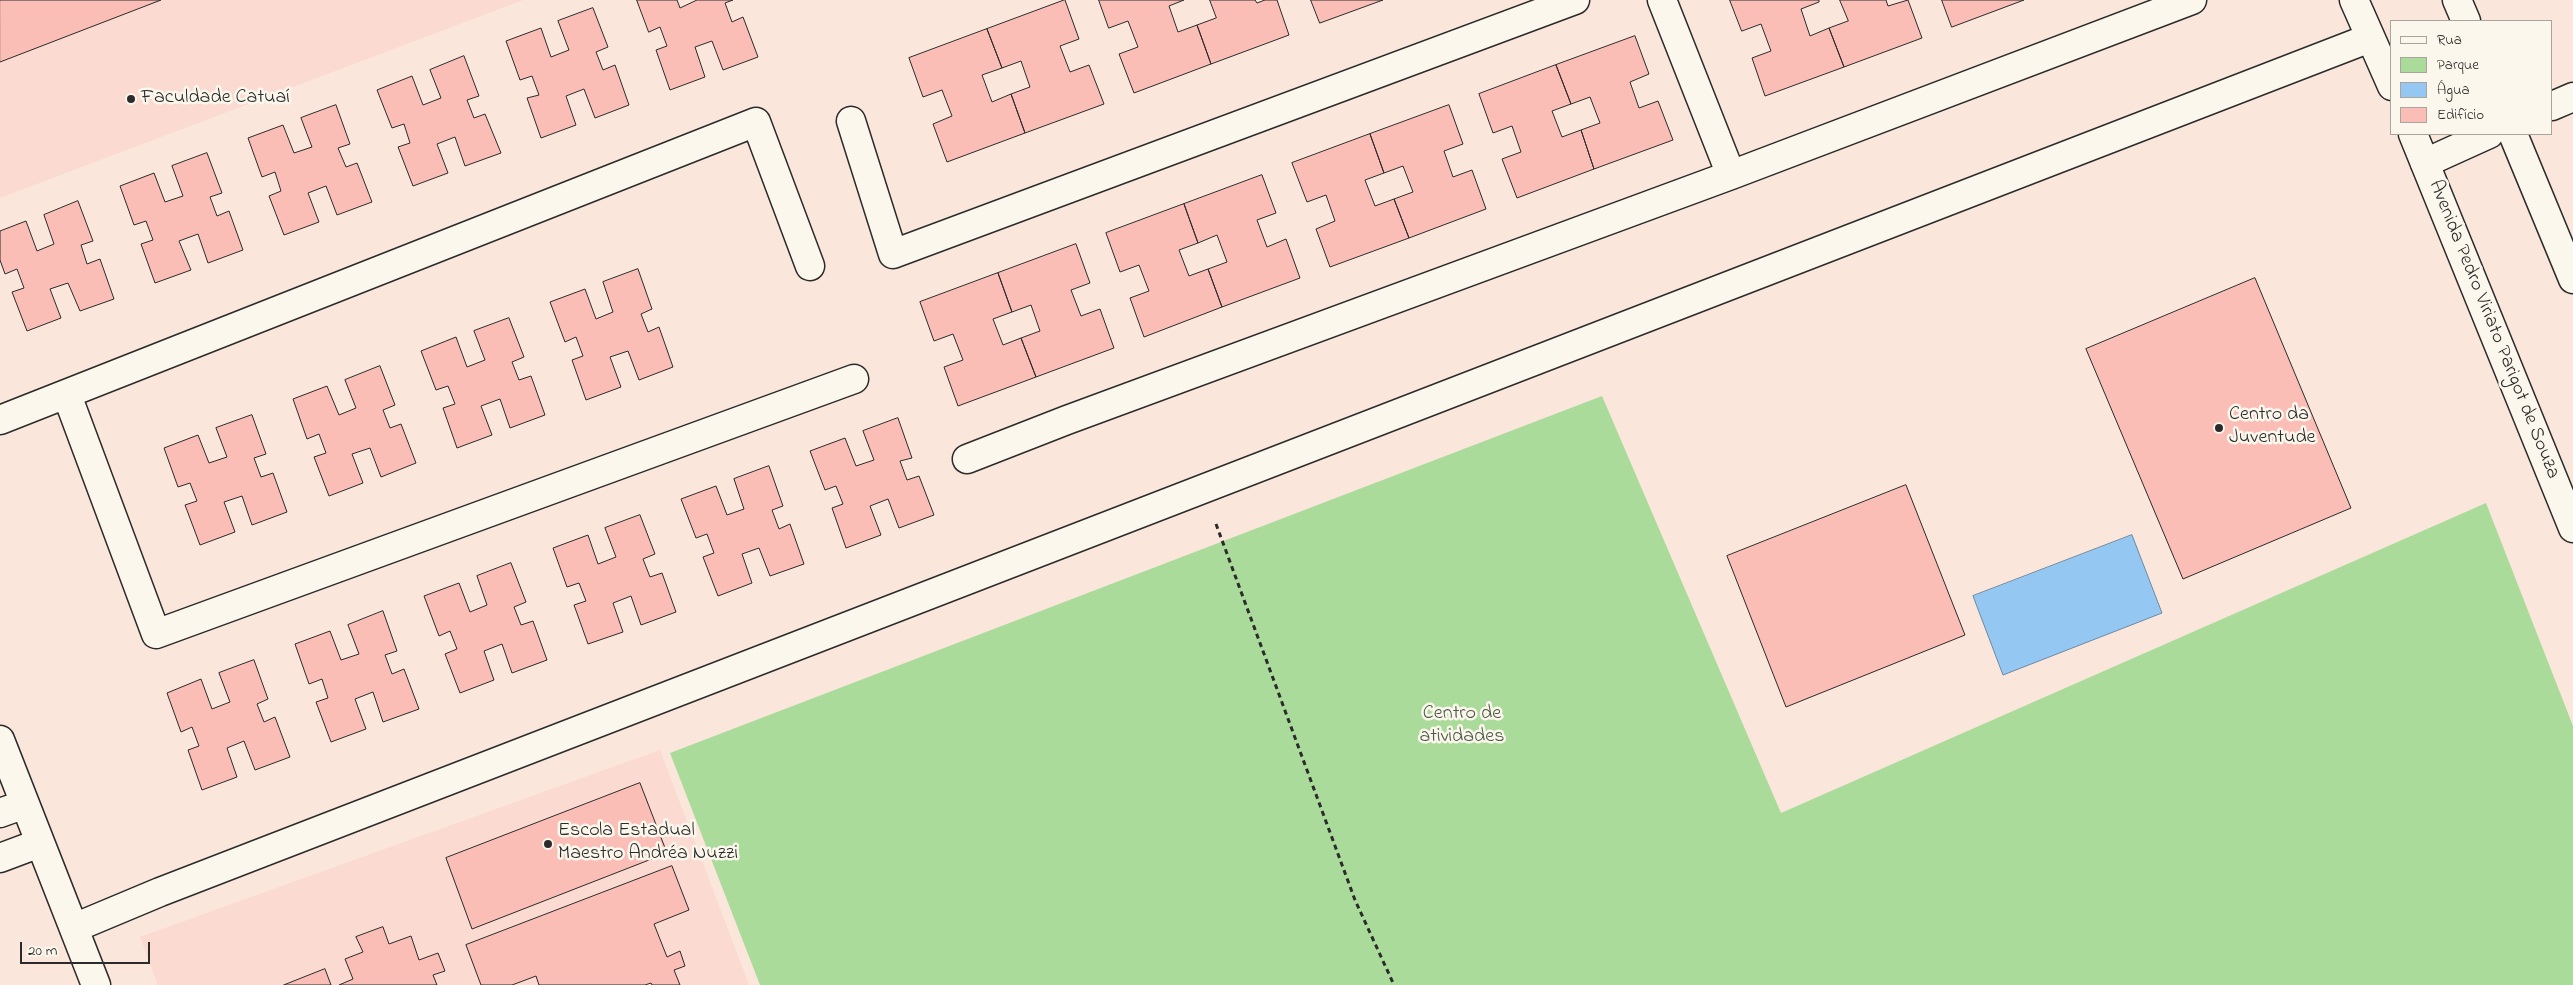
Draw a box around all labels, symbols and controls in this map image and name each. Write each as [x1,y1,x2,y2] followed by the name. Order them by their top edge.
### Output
[2390,20,2553,135] legend
[2437,29,2462,51] text: Rua
[2437,54,2479,76] text: Parque
[2437,79,2470,101] text: Água
[141,87,290,111] place label: Faculdade Catuaí
[125,93,137,105] marker: Faculdade Catuaí
[2437,104,2484,126] text: Edifício
[2422,177,2564,483] street label: Avenida Pedro Viriato Parigot de Souza
[2229,404,2316,451] place label: Centro da Juventude
[2213,422,2225,434] marker: Centro da Juventude
[1420,703,1504,750] park label: Centro de atividades
[558,820,738,867] place label: Escola Estadual Maestro Andréa Nuzzi
[542,838,554,850] marker: Escola Estadual Maestro Andréa Nuzzi
[22,932,152,964] scale bar
[28,940,57,962] text: 20 m

